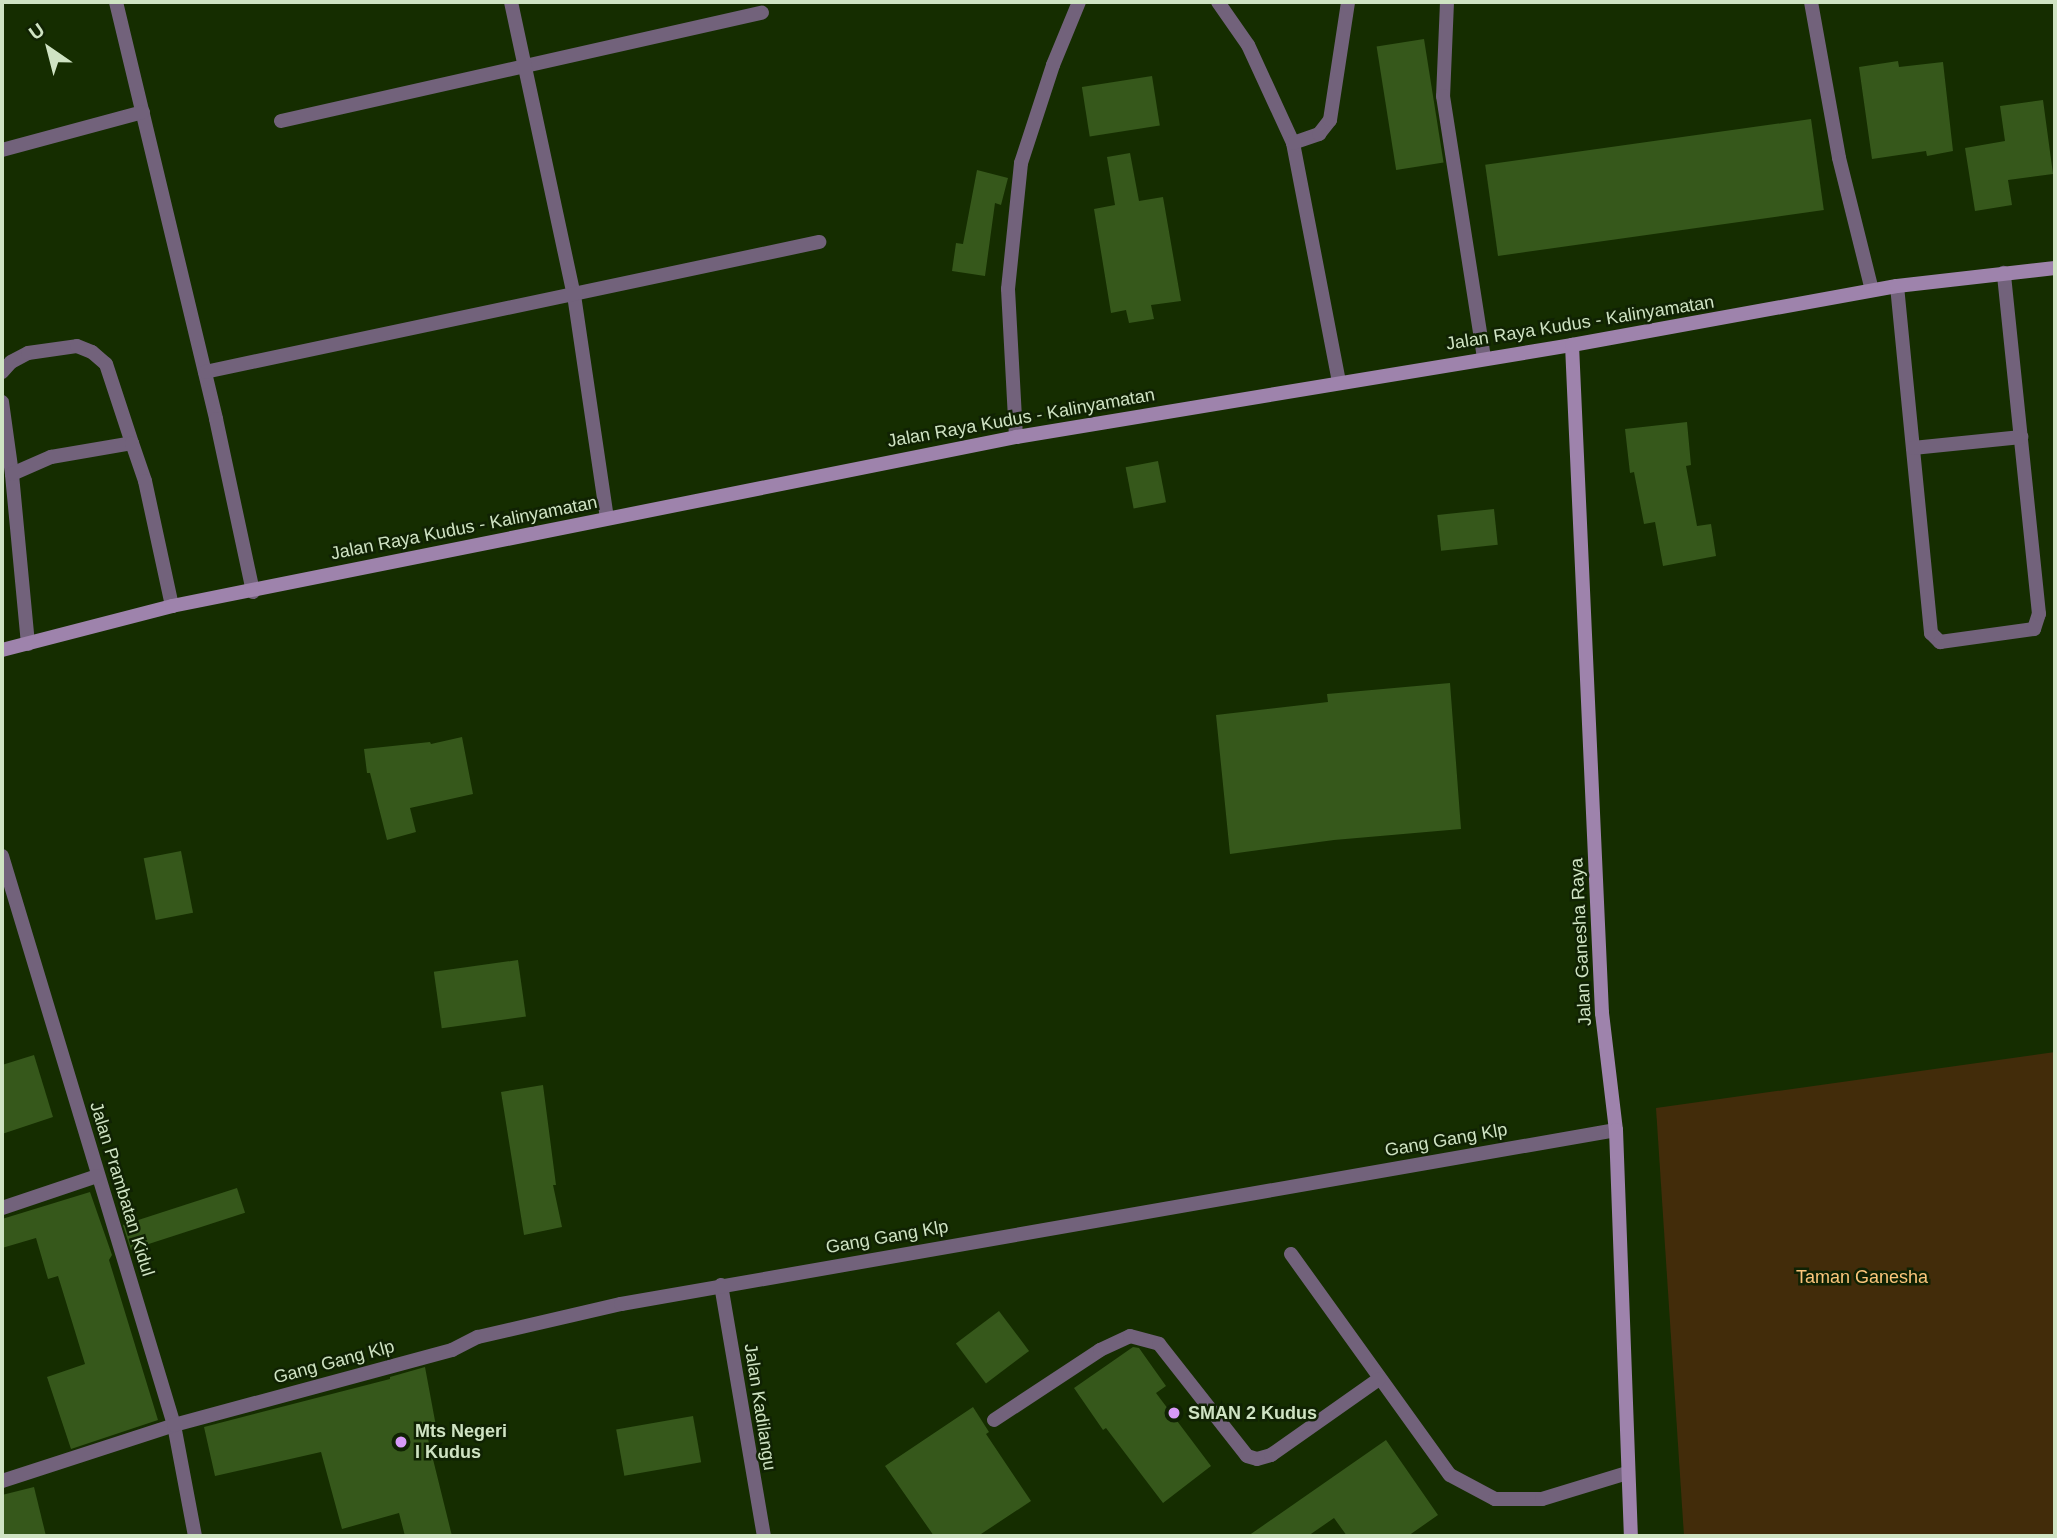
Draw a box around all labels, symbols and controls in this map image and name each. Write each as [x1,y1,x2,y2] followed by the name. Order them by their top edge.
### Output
[14,14,84,84] north arrow
[25,19,48,44] text: U
[1444,291,1716,355] street label: Jalan Raya Kudus - Kalinyamatan
[886,384,1156,452] street label: Jalan Raya Kudus - Kalinyamatan
[329,492,599,564] street label: Jalan Raya Kudus - Kalinyamatan
[1566,857,1596,1027] street label: Jalan Ganesha Raya
[85,1099,159,1279] street label: Jalan Prambatan Kidul
[1383,1119,1509,1161] street label: Gang Gang Klp
[824,1216,950,1258] street label: Gang Gang Klp
[1796,1266,1928,1288] park label: Taman Ganesha
[271,1336,397,1388] street label: Gang Gang Klp
[739,1342,781,1472] street label: Jalan Kadilangu
[1188,1402,1317,1424] place label: SMAN 2 Kudus
[1166,1405,1182,1421] marker: SMAN 2 Kudus
[415,1421,507,1464] place label: Mts Negeri I Kudus
[393,1434,409,1450] marker: Mts Negeri I Kudus

